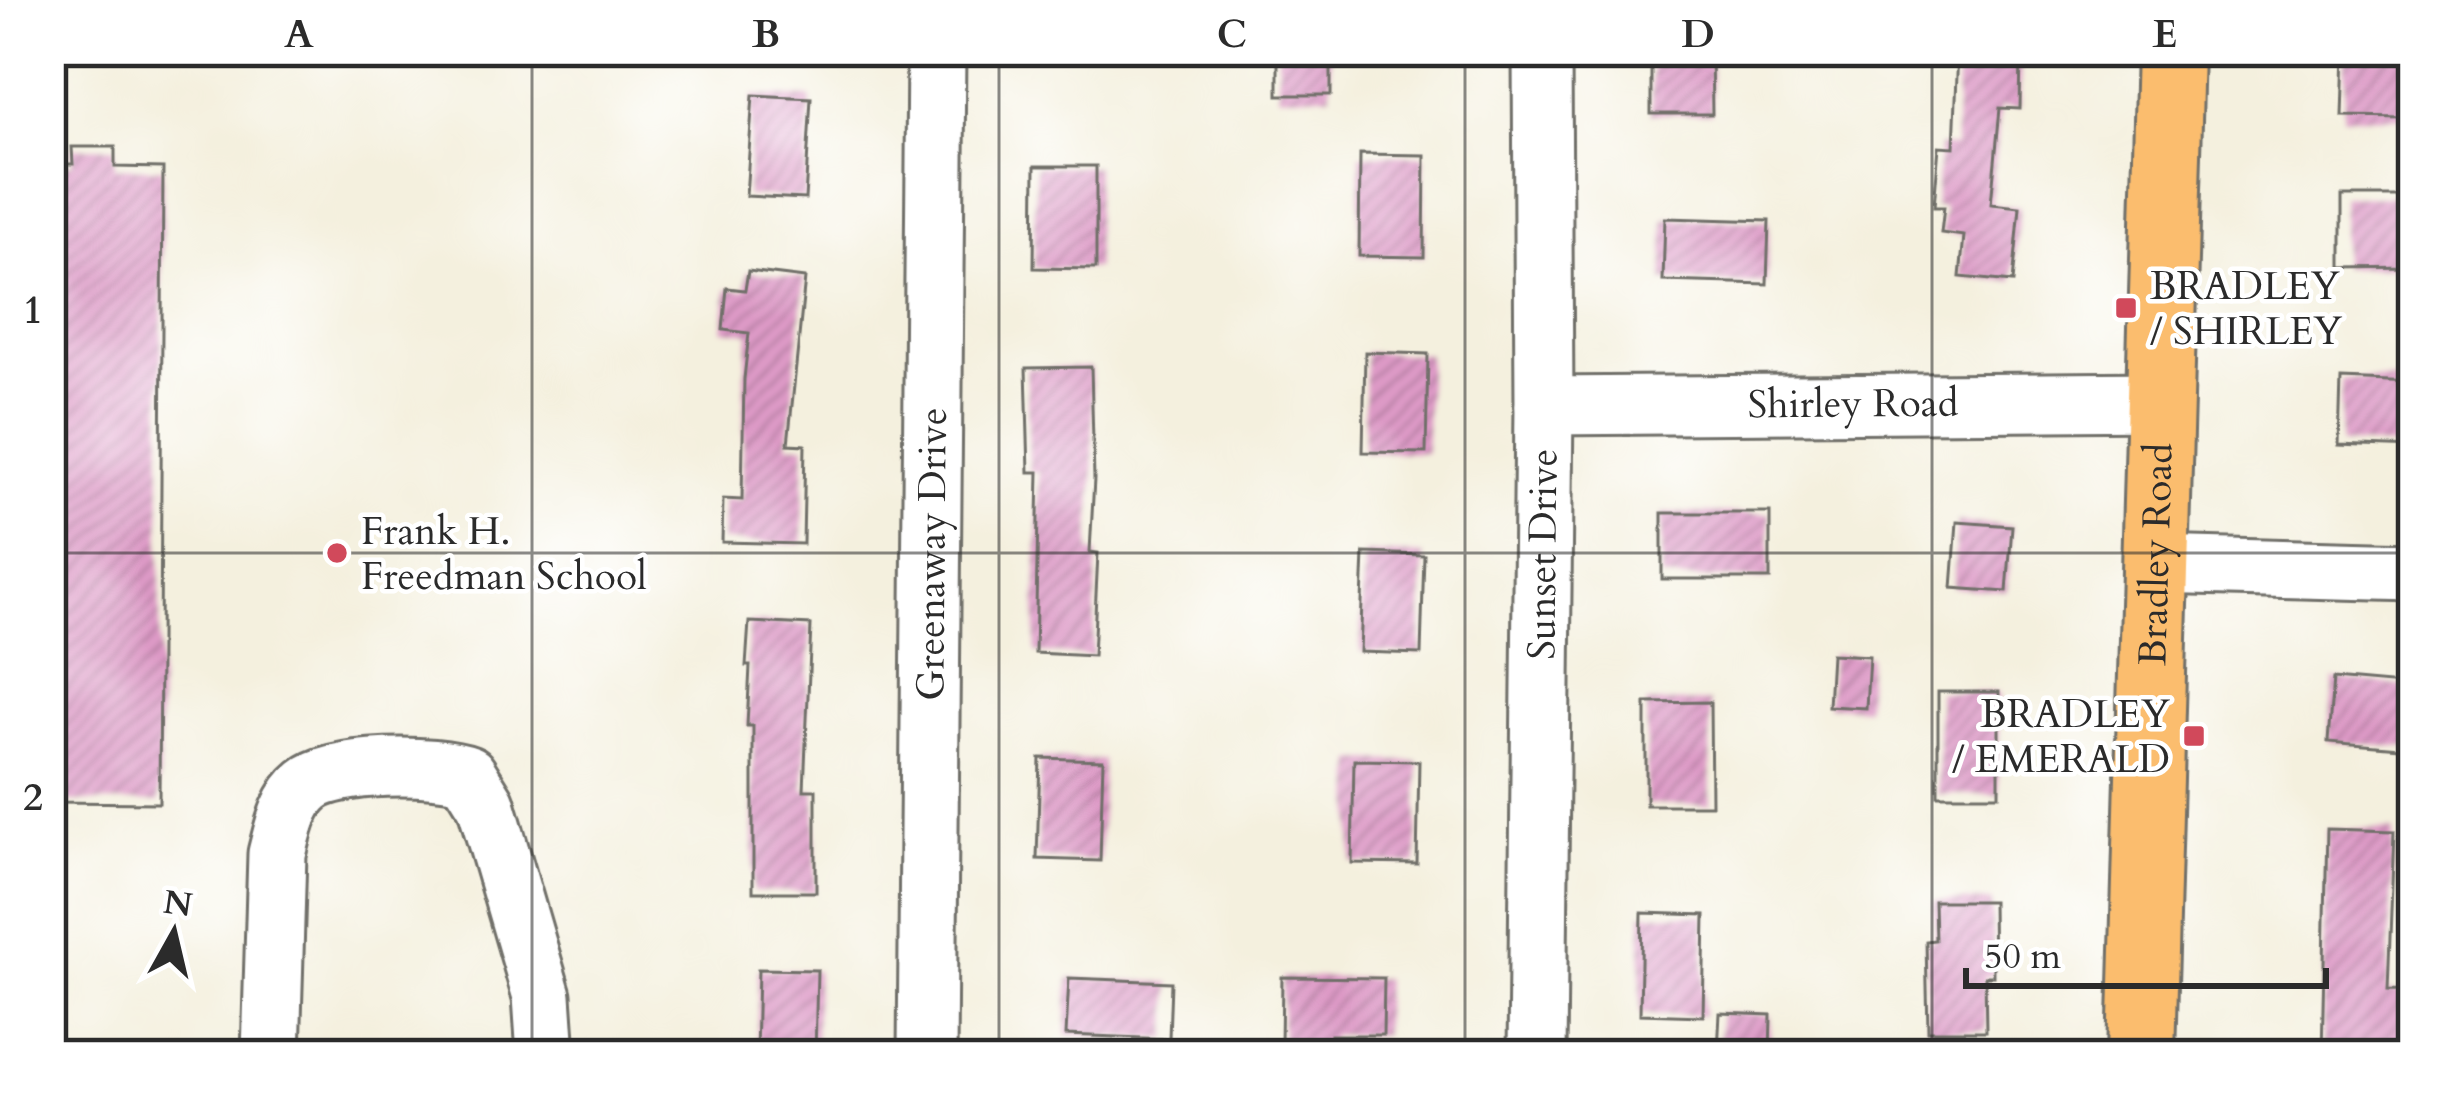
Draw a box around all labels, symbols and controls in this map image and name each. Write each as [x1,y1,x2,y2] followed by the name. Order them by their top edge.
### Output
[284,8,314,61] text: A
[752,8,780,61] text: B
[1217,8,1247,61] text: C
[1681,8,1715,61] text: D
[2153,8,2177,61] text: E
[2150,260,2342,358] place label: BRADLEY / SHIRLEY
[23,284,43,337] text: 1
[2113,295,2139,321] marker: BRADLEY / SHIRLEY
[1747,376,1959,431] street label: Shirley Road
[904,407,959,701] street label: Greenaway Drive
[2126,442,2185,666] street label: Bradley Road
[1515,448,1570,660] street label: Sunset Drive
[361,505,647,603] place label: Frank H. Freedman School
[324,540,350,566] marker: Frank H. Freedman School
[1952,688,2170,786] place label: BRADLEY / EMERALD
[2181,723,2207,749] marker: BRADLEY / EMERALD
[23,771,43,824] text: 2
[114,872,234,992] north arrow
[161,880,196,928] text: N
[1966,914,2326,988] scale bar
[1984,932,2062,981] text: 50 m

